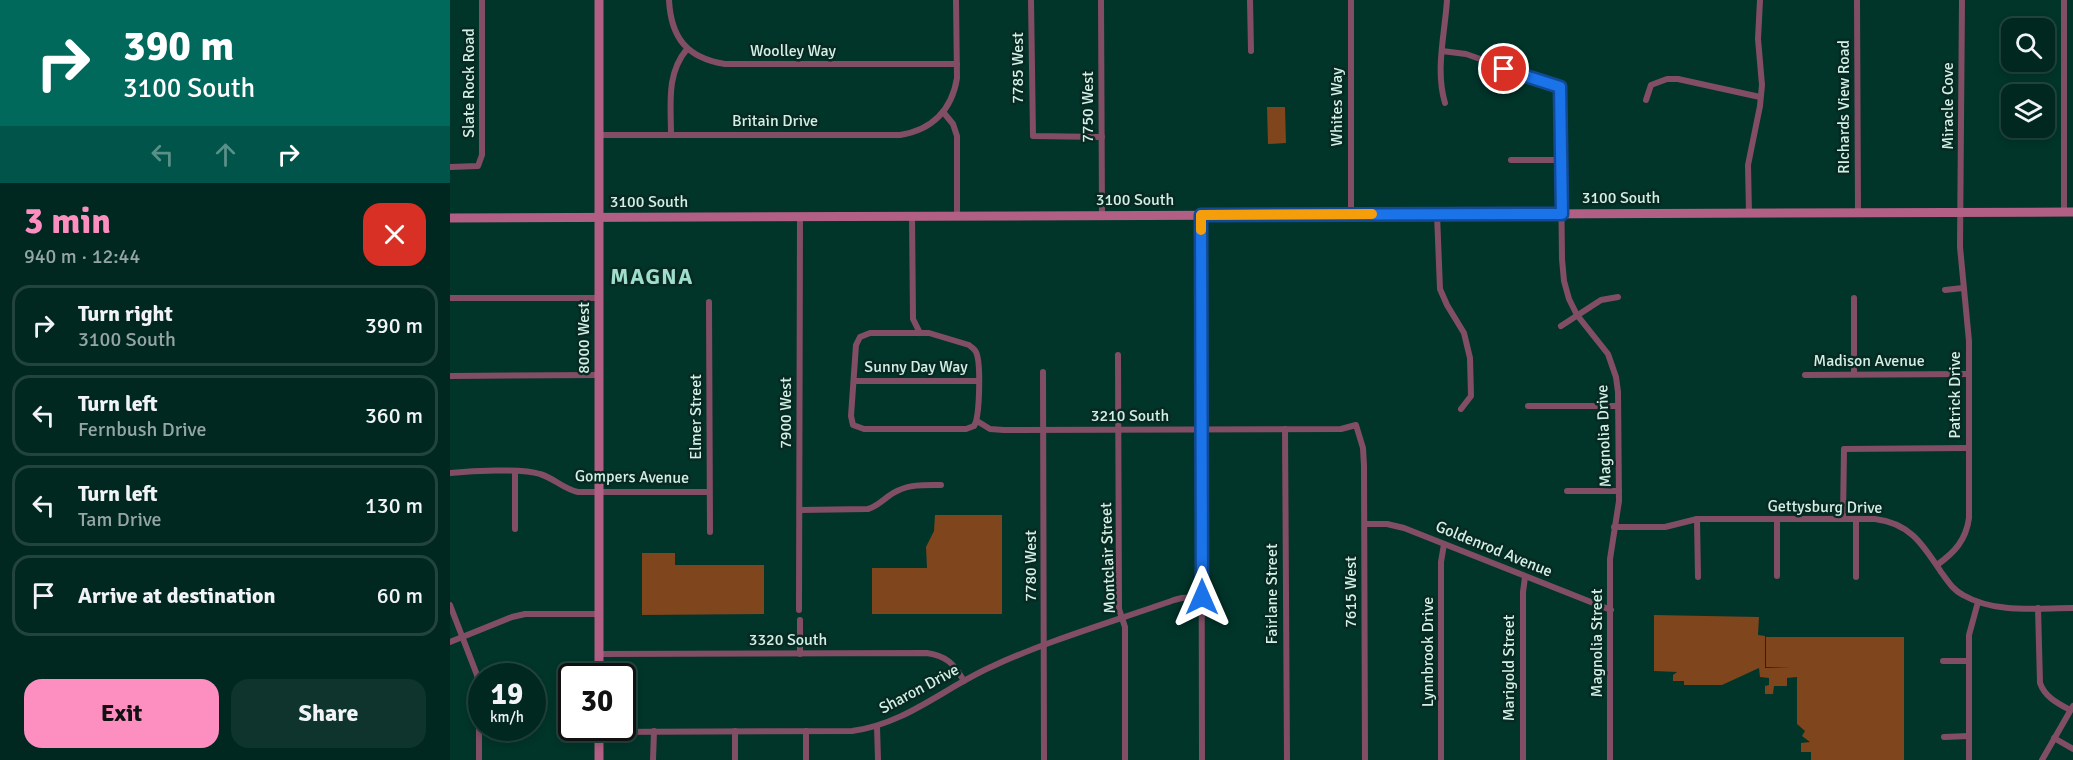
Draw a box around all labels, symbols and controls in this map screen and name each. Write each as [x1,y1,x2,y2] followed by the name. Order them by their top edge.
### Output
[2001,18,2055,138] map controls
[2001,18,2055,72] button: search
[123,21,234,72] text: 390 m
[24,24,102,102] icon: right
[459,28,479,138] street label: Slate Rock Road
[1008,32,1028,104] street label: 7785 West
[1834,40,1854,174] street label: RIchards View Road
[750,41,836,61] street label: Woolley Way
[1478,43,1529,94] pin
[1487,52,1520,85] icon: arrive
[1938,62,1958,150] street label: Miracle Cove
[1327,67,1347,146] street label: Whites Way
[1078,71,1098,143] street label: 7750 West
[123,72,255,105] text: 3100 South
[2001,84,2055,138] button: layers
[732,111,818,131] street label: Britain Drive
[146,138,179,171] icon: left
[209,138,242,171] icon: ahead
[272,138,305,171] icon: right
[1582,188,1660,208] street label: 3100 South
[1096,190,1174,210] street label: 3100 South
[610,192,688,212] street label: 3100 South
[24,199,111,244] text: 3 min
[363,203,426,266] button: close
[24,244,140,269] text: 940 m · 12:44
[610,263,694,290] district label: MAGNA
[78,300,173,327] text: Turn right
[574,302,594,374] street label: 8000 West
[27,309,60,342] icon: right
[365,312,423,339] text: 390 m
[78,327,176,352] text: 3100 South
[1813,351,1925,371] street label: Madison Avenue
[1945,351,1965,439] street label: Patrick Drive
[864,357,968,377] street label: Sunny Day Way
[686,374,706,460] street label: Elmer Street
[776,377,796,449] street label: 7900 West
[1592,384,1616,488] street label: Magnolia Drive
[78,390,158,417] text: Turn left
[27,399,60,432] icon: left
[365,402,423,429] text: 360 m
[1091,406,1169,426] street label: 3210 South
[78,417,206,442] text: Fernbush Drive
[575,466,689,488] street label: Gompers Avenue
[78,480,158,507] text: Turn left
[27,489,60,522] icon: left
[365,492,423,519] text: 130 m
[1767,496,1883,518] street label: Gettysburg Drive
[1096,502,1120,614] street label: Montclair Street
[78,507,162,532] text: Tam Drive
[1433,516,1555,582] street label: Goldenrod Avenue
[1021,530,1041,602] street label: 7780 West
[1262,543,1282,644] street label: Fairlane Street
[1341,556,1361,628] street label: 7615 West
[1170,565,1234,629] position arrow
[27,579,60,612] icon: arrive
[78,582,275,609] text: Arrive at destination
[377,582,423,609] text: 60 m
[1587,588,1607,697] street label: Magnolia Street
[1418,597,1438,707] street label: Lynnbrook Drive
[1499,614,1519,721] street label: Marigold Street
[749,630,827,650] street label: 3320 South
[876,660,962,718] street label: Sharon Drive
[558,663,636,741] speed limit sign: 30
[491,676,523,713] text: 19
[24,679,219,748] button: Exit
[231,679,426,748] button: Share
[490,708,524,726] text: km/h

